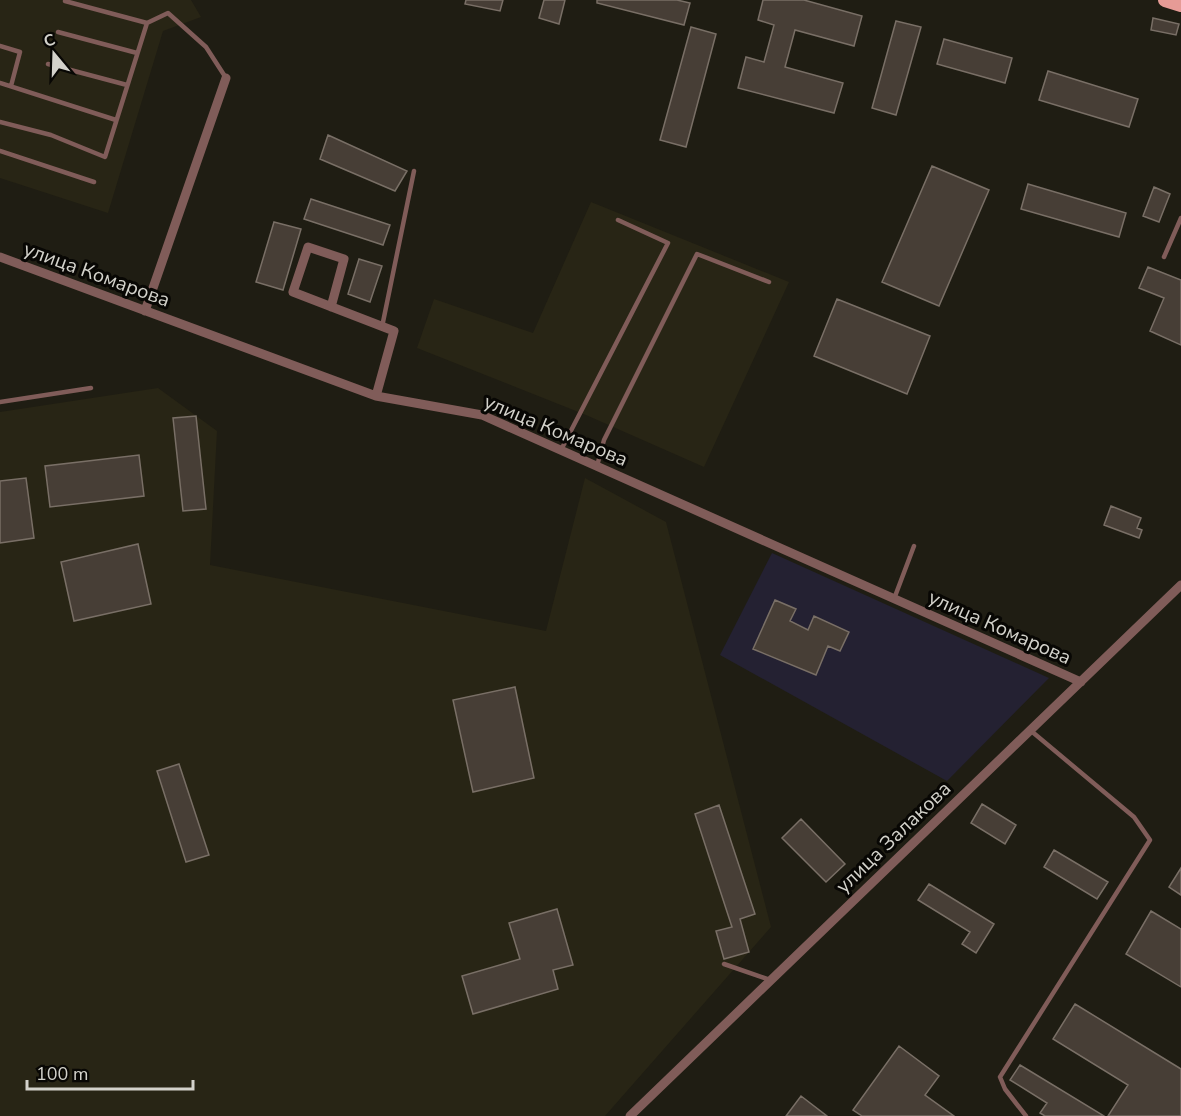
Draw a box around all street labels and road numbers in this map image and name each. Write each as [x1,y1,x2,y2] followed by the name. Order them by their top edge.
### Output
[20,235,174,313] street label: улица Комарова
[480,388,632,473] street label: улица Комарова
[924,584,1076,671] street label: улица Комарова
[830,775,957,899] street label: улица Залакова

